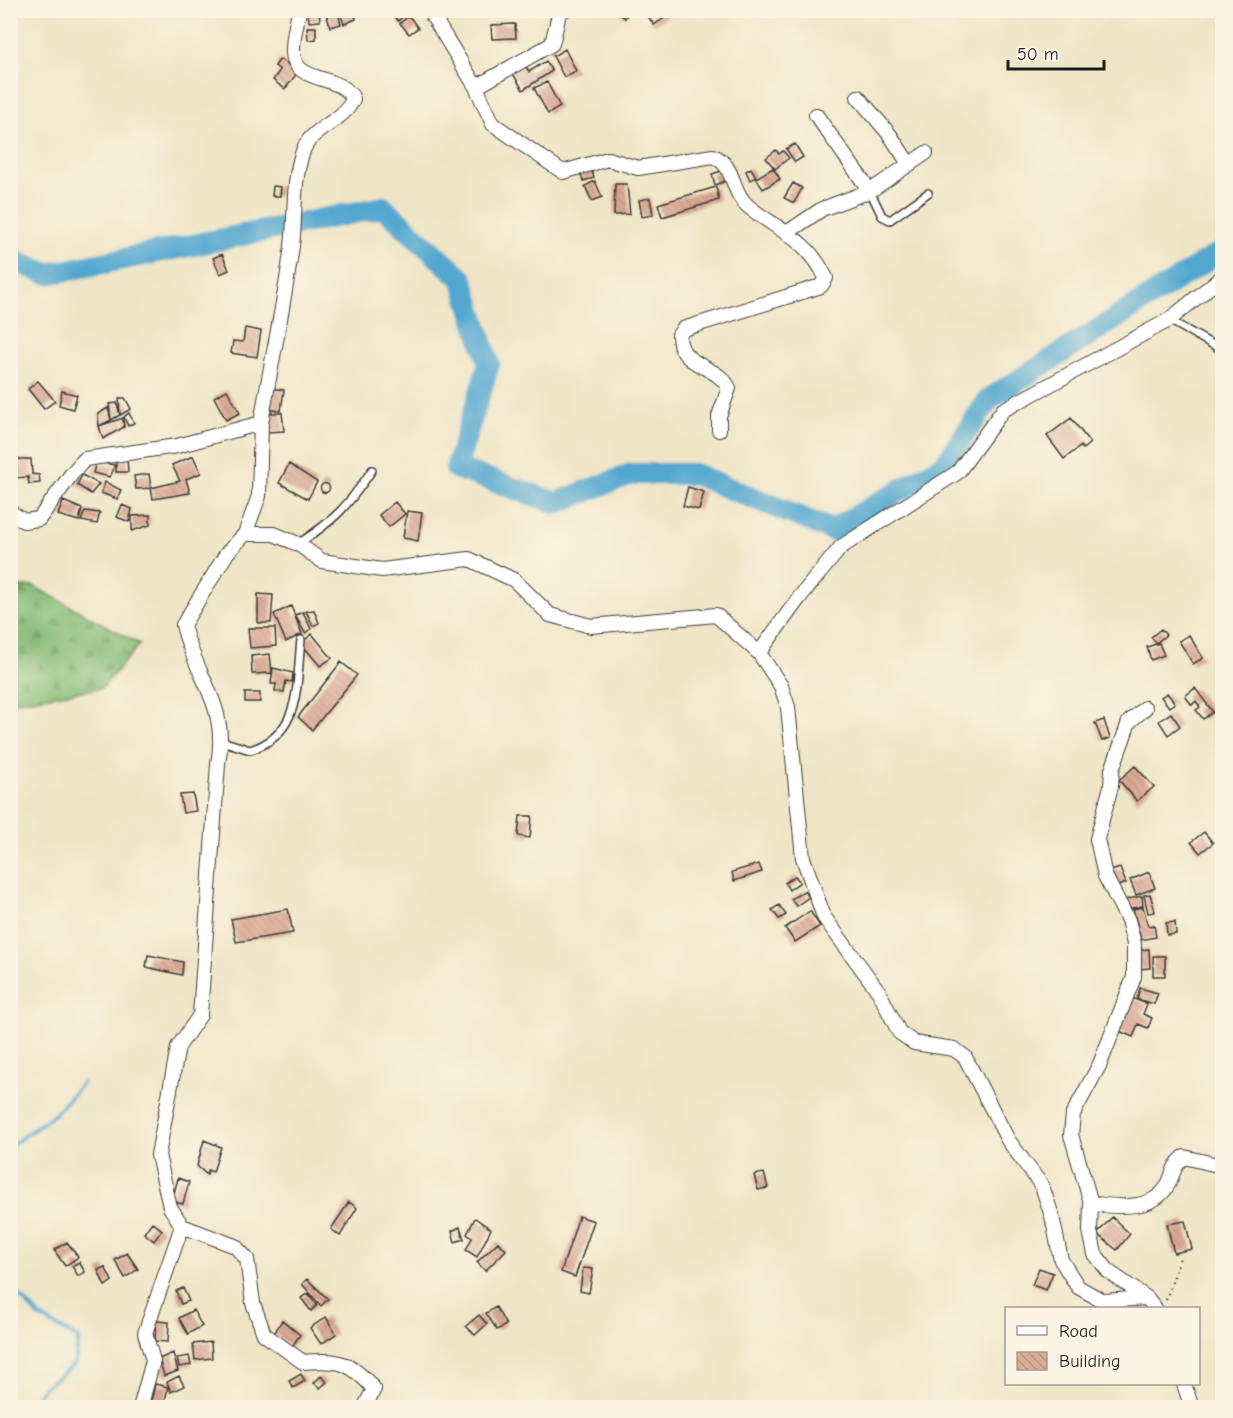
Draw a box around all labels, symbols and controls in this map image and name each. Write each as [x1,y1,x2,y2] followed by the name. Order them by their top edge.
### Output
[1008,33,1104,71] scale bar
[1017,44,1059,65] text: 50 m
[1005,1307,1200,1385] legend
[1059,1321,1098,1342] text: Road
[1059,1351,1121,1372] text: Building

